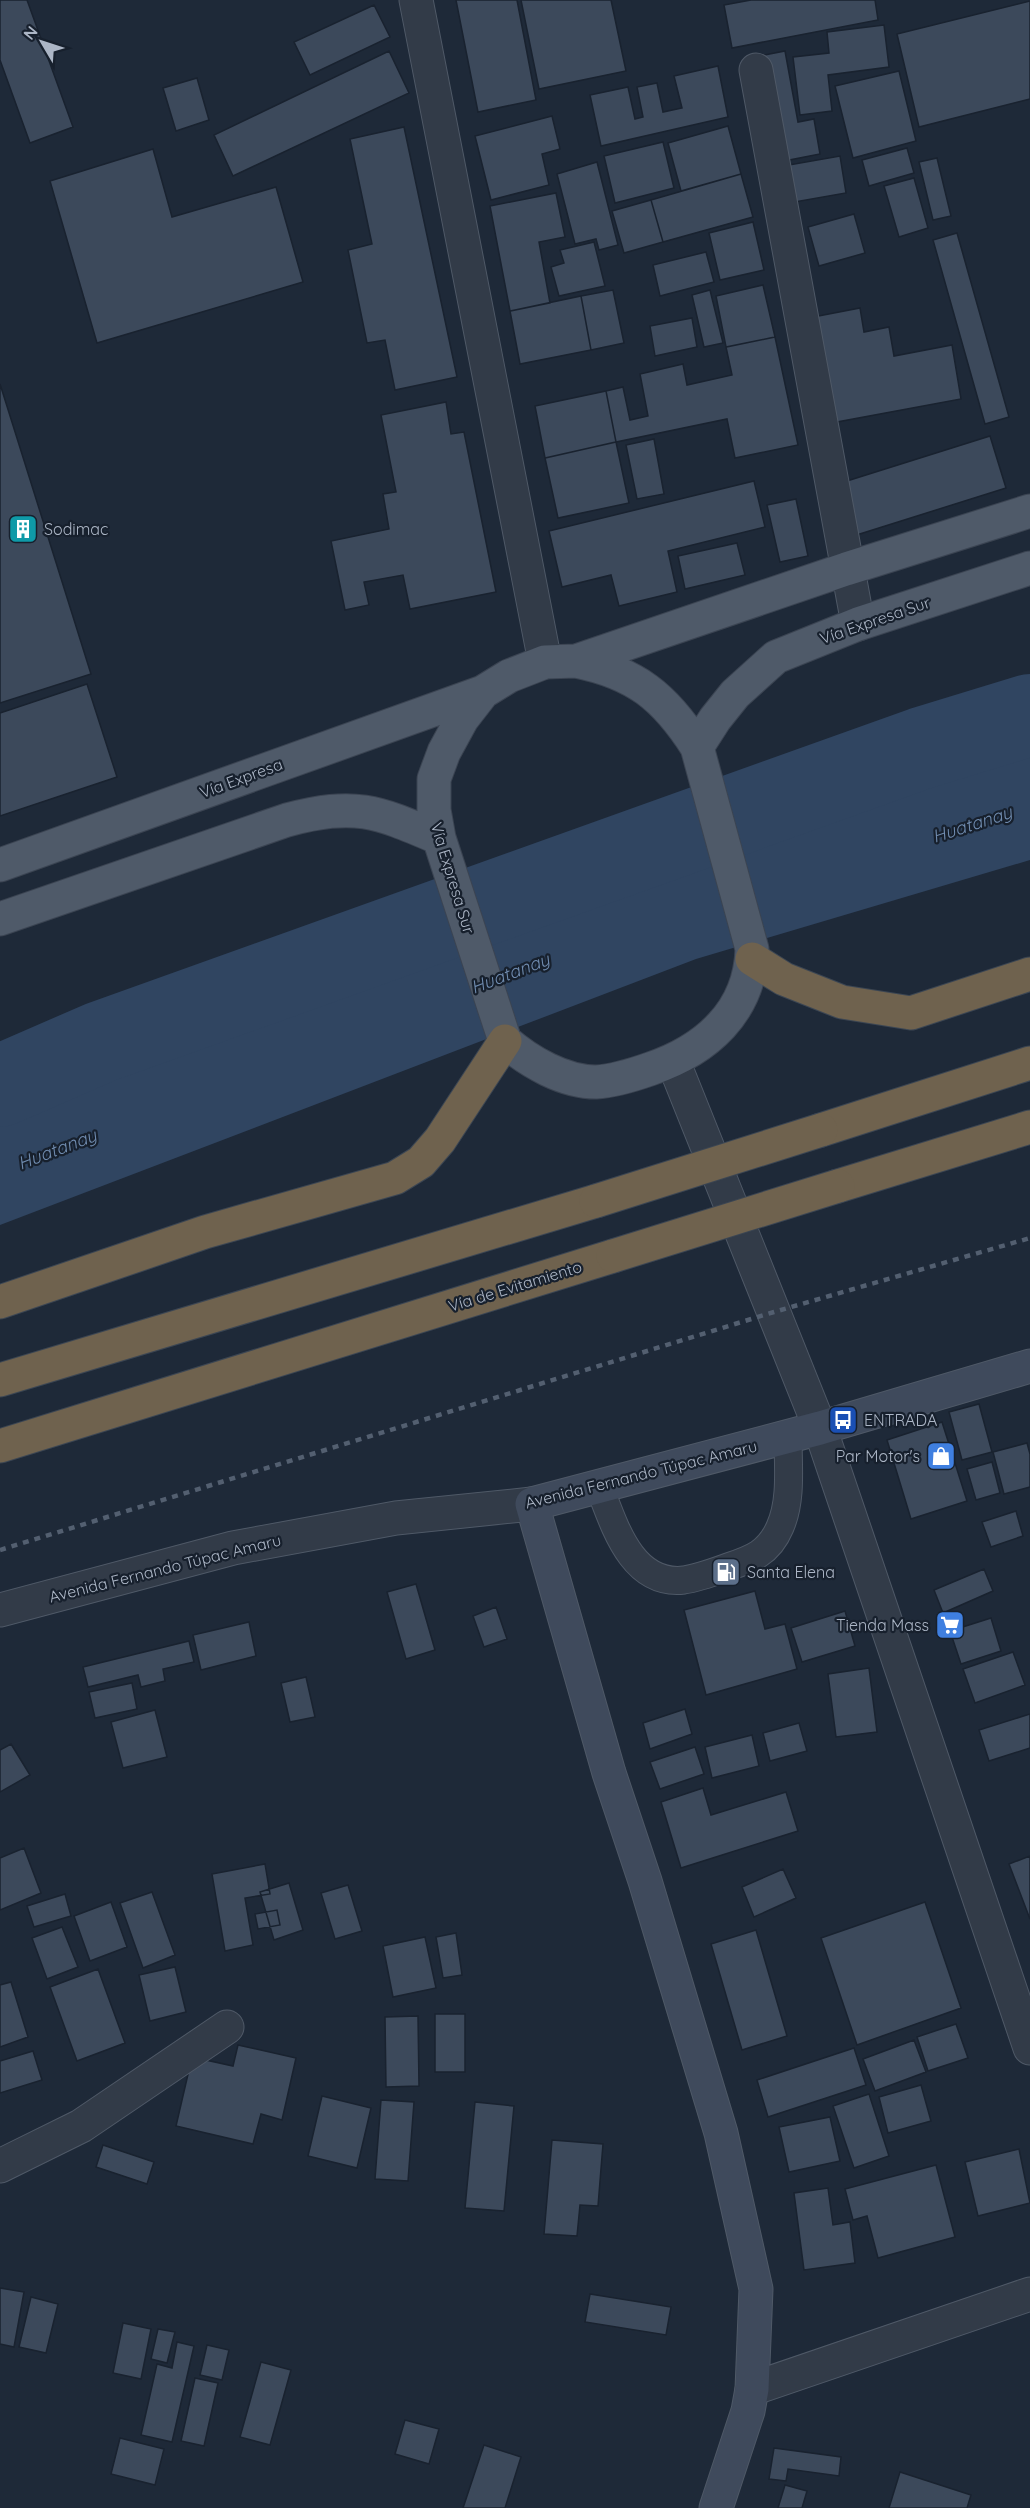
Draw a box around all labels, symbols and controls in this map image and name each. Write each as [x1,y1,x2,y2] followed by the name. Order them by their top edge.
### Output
[12,12,72,72] north arrow
[19,22,42,43] text: N
[7,513,39,545] building icon: Sodimac
[44,519,108,539] place label: Sodimac
[817,592,933,648] street label: Vía Expresa Sur
[197,754,285,802] street label: Vía Expresa
[929,800,1017,848] water label: Huatanay
[427,820,479,936] street label: Vía Expresa Sur
[467,947,554,999] water label: Huatanay
[14,1123,101,1175] water label: Huatanay
[446,1256,584,1316] street label: Vía de Evitamiento
[827,1404,859,1436] bus stop icon: ENTRADA
[864,1410,937,1430] place label: ENTRADA
[523,1435,759,1513] street label: Avenida Fernando Túpac Amaru
[925,1440,957,1472] shop icon: Par Motor's
[836,1446,920,1466] place label: Par Motor's
[47,1529,283,1607] street label: Avenida Fernando Túpac Amaru
[710,1556,742,1588] fuel station icon: Santa Elena
[747,1562,835,1582] place label: Santa Elena
[934,1609,966,1641] supermarket icon: Tienda Mass
[836,1615,929,1635] place label: Tienda Mass

